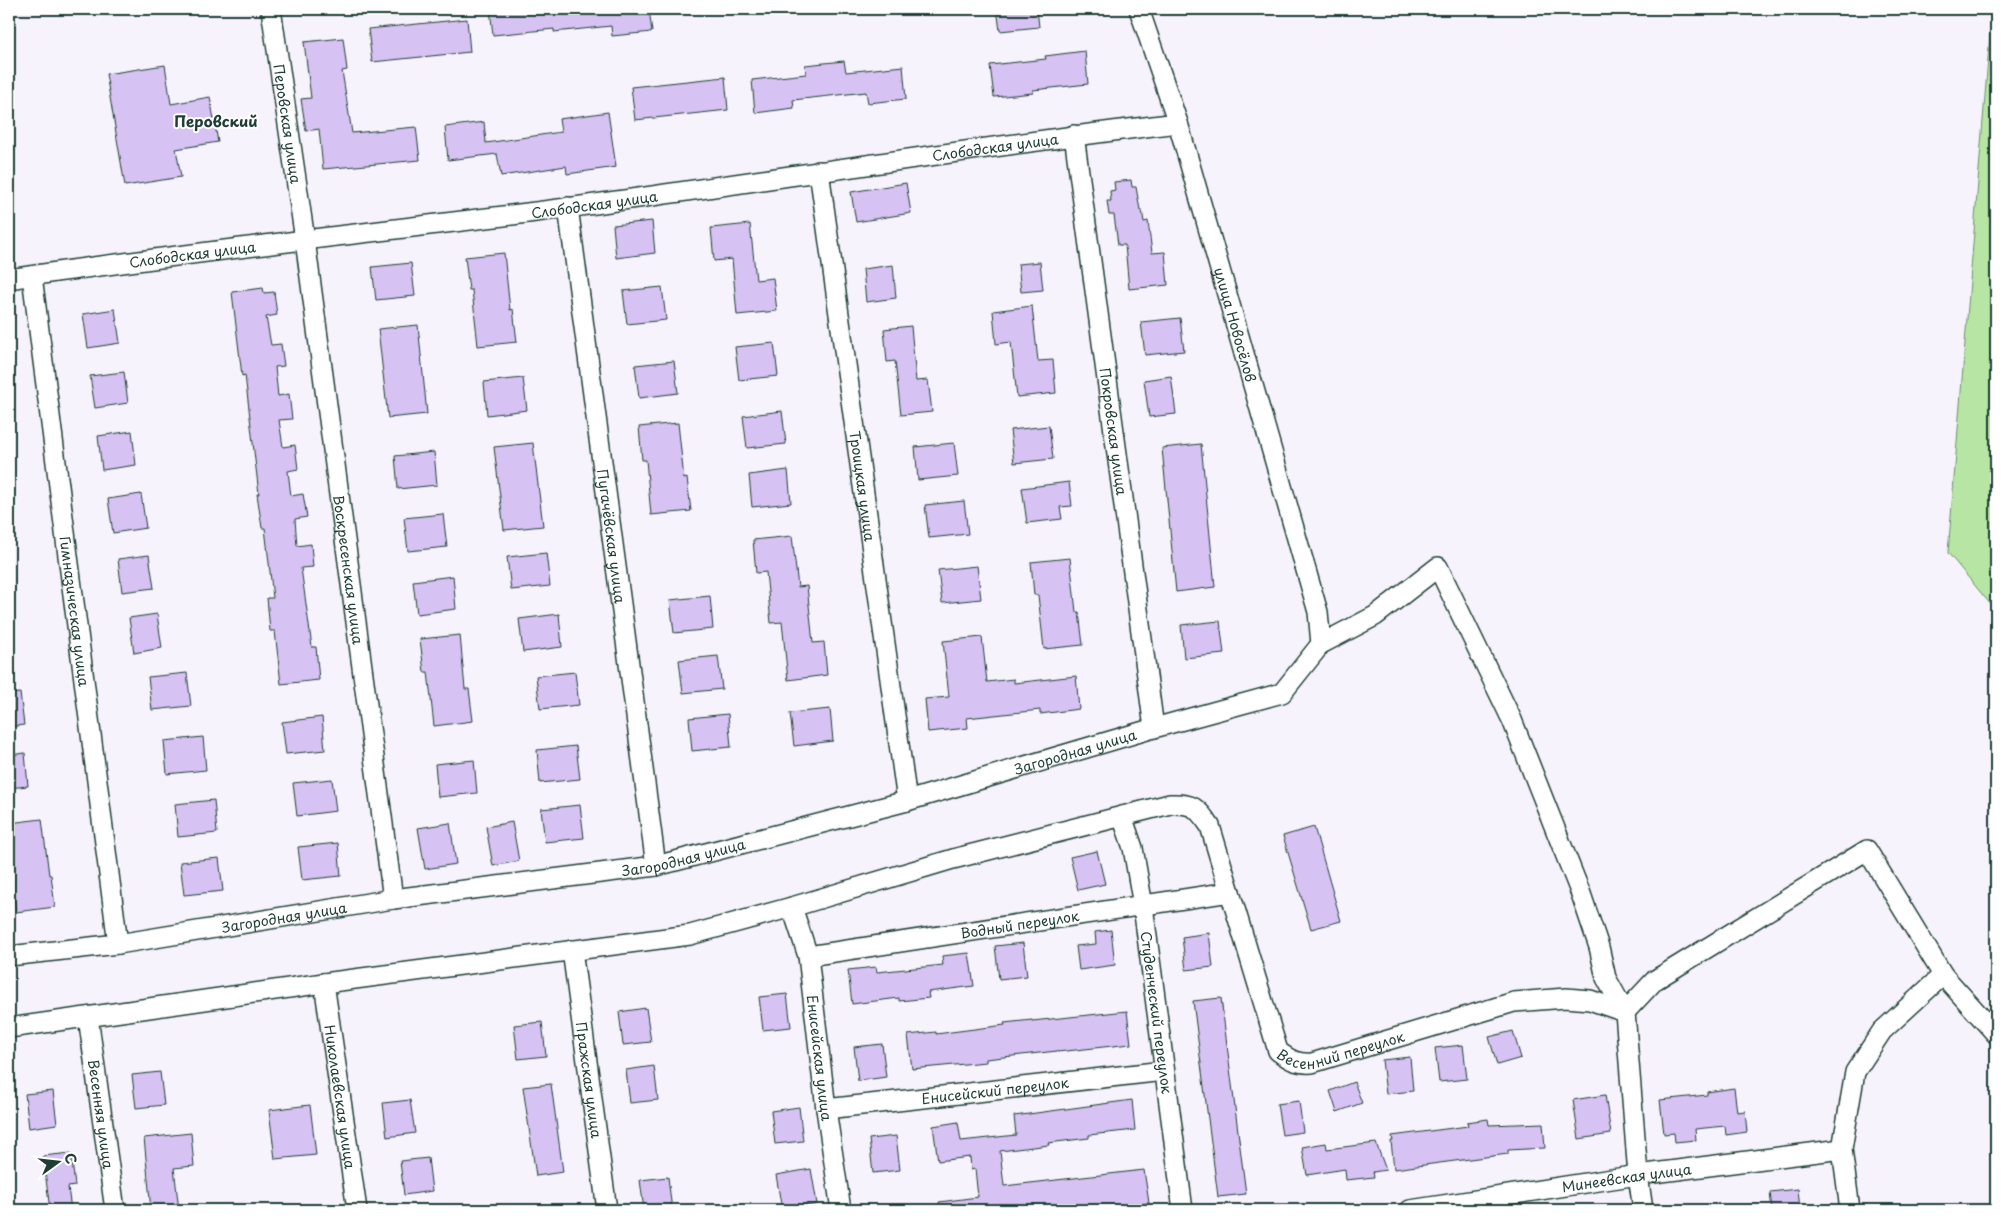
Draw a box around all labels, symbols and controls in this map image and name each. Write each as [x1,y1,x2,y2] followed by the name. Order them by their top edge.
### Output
[269,63,307,185] street label: Перовская улица
[174,109,258,132] district label: Перовский
[931,128,1060,166] street label: Слободская улица
[530,185,659,223] street label: Слободская улица
[128,235,257,272] street label: Слободская улица
[1209,265,1262,384] street label: улица Новосёлов
[1095,366,1133,497] street label: Покровская улица
[845,429,881,543] street label: Троицкая улица
[593,468,631,605] street label: Пугачёвская улица
[329,494,369,646] street label: Воскресенская улица
[55,535,95,688] street label: Гимназическая улица
[1012,723,1139,779] street label: Загородная улица
[620,833,748,881] street label: Загородная улица
[220,896,348,937] street label: Загородная улица
[959,904,1081,943] street label: Водный переулок
[1136,930,1178,1096] street label: Студенческий переулок
[802,994,838,1122] street label: Енисейская улица
[571,1020,608,1140] street label: Пражская улица
[320,1023,361,1170] street label: Николаевская улица
[1273,1025,1407,1074] street label: Весенний переулок
[84,1058,120,1170] street label: Весенняя улица
[920,1071,1070,1109] street label: Енисейский переулок
[32,1136,82,1186] north arrow
[60,1151,83,1166] text: С
[1560,1158,1693,1197] street label: Минеевская улица

